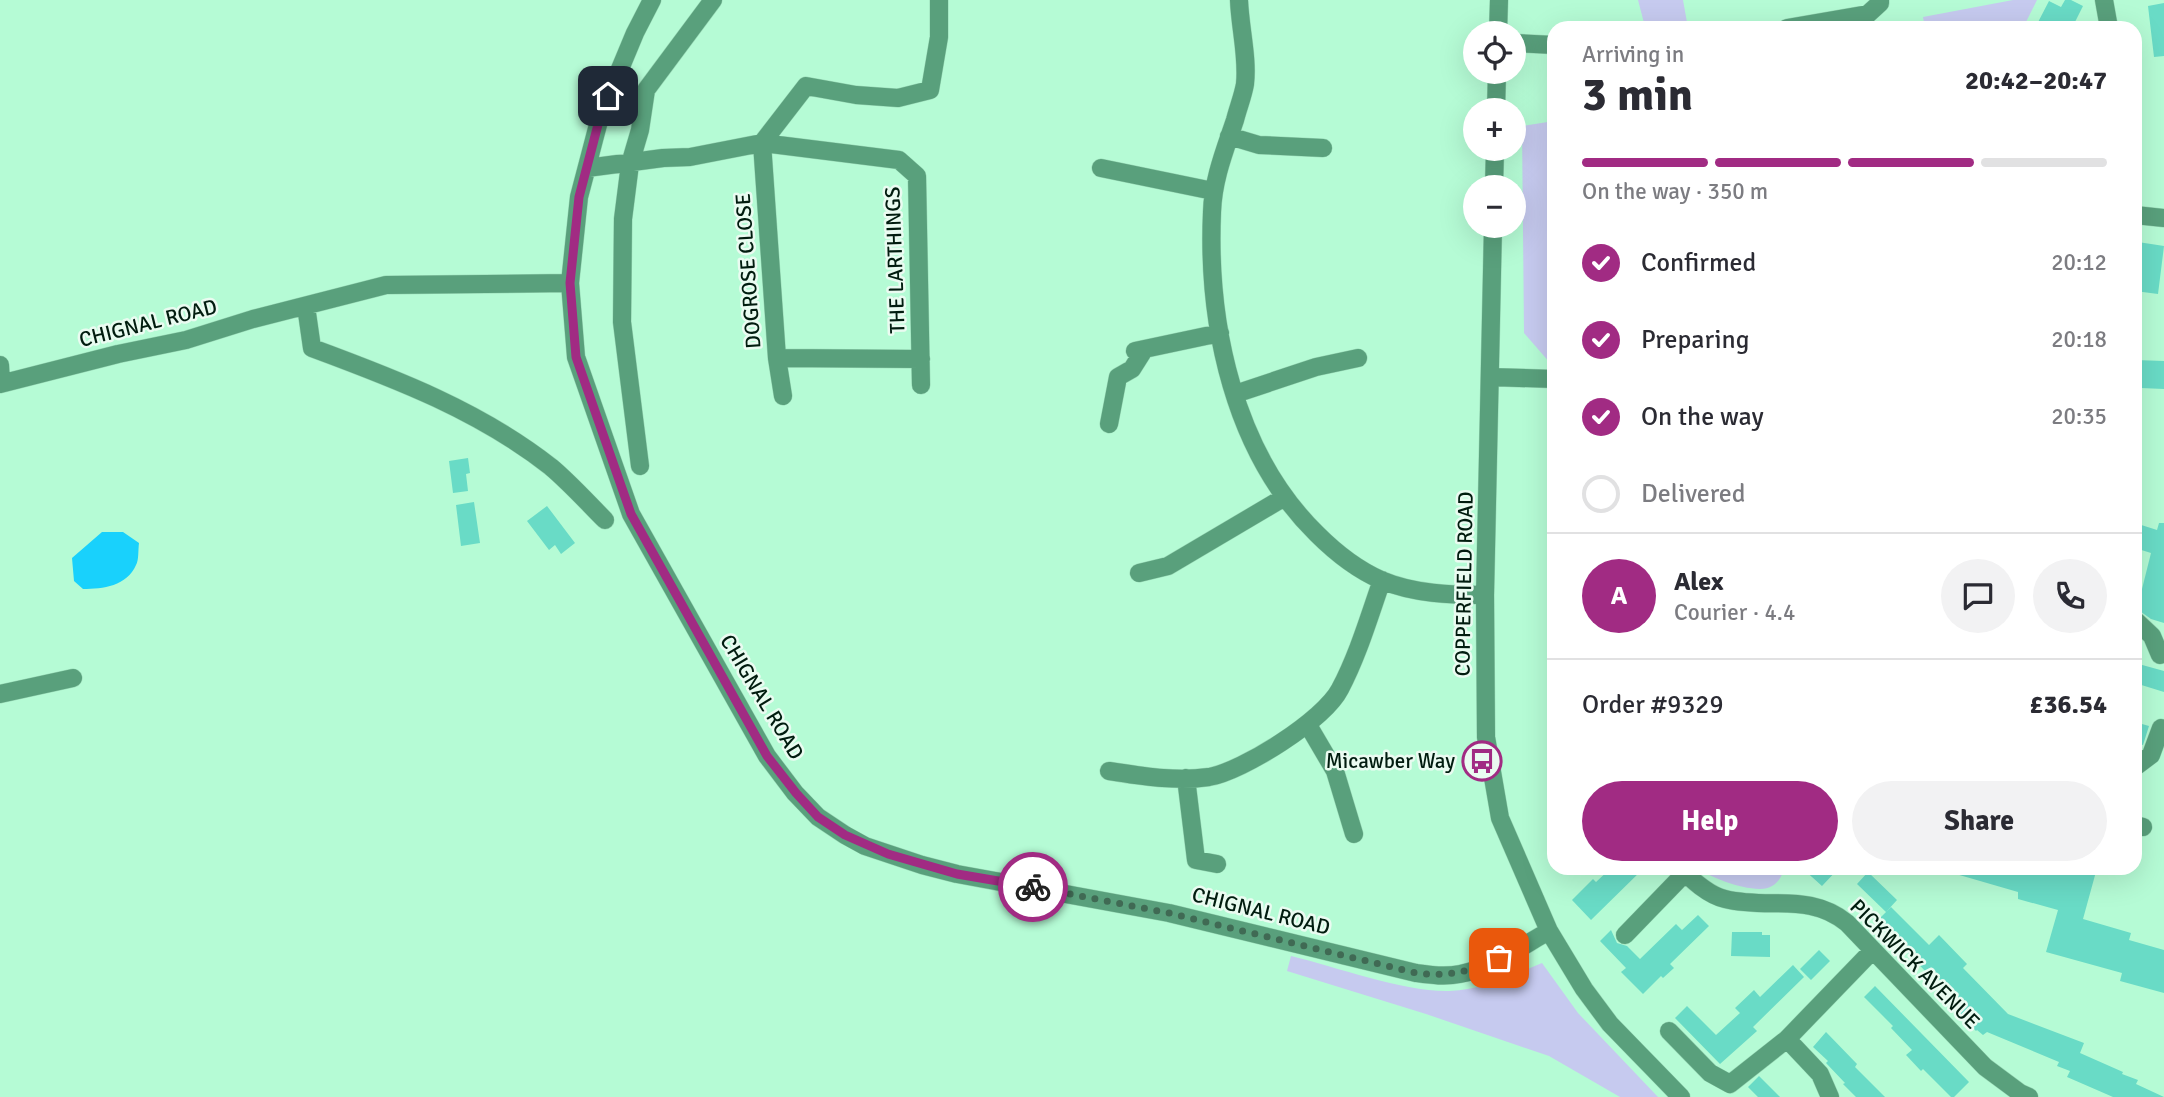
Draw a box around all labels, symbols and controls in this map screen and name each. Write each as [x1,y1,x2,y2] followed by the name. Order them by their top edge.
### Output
[1463,21,1526,238] map controls
[1463,21,1526,84] button: locate
[1582,40,1684,69] text: Arriving in
[1965,65,2107,97] text: 20:42–20:47
[578,66,638,126] pin
[1582,67,1693,123] text: 3 min
[589,77,627,115] icon: home
[1463,98,1526,161] button: +
[1463,175,1526,238] button: −
[1582,177,1768,206] text: On the way · 350 m
[879,186,911,334] street label: THE LARTHINGS
[730,192,766,350] street label: DOGROSE CLOSE
[1582,244,1620,282] icon: check
[1641,247,1756,279] text: Confirmed
[2051,248,2107,277] text: 20:12
[76,293,220,353] street label: CHIGNAL ROAD
[1582,321,1620,359] icon: check
[1641,324,1749,356] text: Preparing
[2051,325,2107,354] text: 20:18
[1582,398,1620,436] icon: check
[1641,401,1764,433] text: On the way
[2051,402,2107,431] text: 20:35
[1641,478,1746,510] text: Delivered
[1449,491,1479,677] street label: COPPERFIELD ROAD
[1941,559,2015,633] button: chat
[2033,559,2107,633] button: phone
[1674,566,1724,598] text: Alex
[1611,580,1627,612] text: A
[1674,598,1795,627] text: Courier · 4.4
[714,630,810,764] street label: CHIGNAL ROAD
[1582,689,1723,721] text: Order #9329
[2029,689,2107,721] text: £36.54
[1461,740,1503,782] bus stop icon: Micawber Way
[1326,748,1455,774] place label: Micawber Way
[1582,781,1838,861] button: Help
[1852,781,2107,861] button: Share
[998,852,1068,922] courier
[1014,868,1052,906] icon: bike
[1189,881,1333,941] street label: CHIGNAL ROAD
[1845,894,1985,1034] street label: PICKWICK AVENUE
[1469,928,1529,988] pin
[1480,939,1518,977] icon: bag

